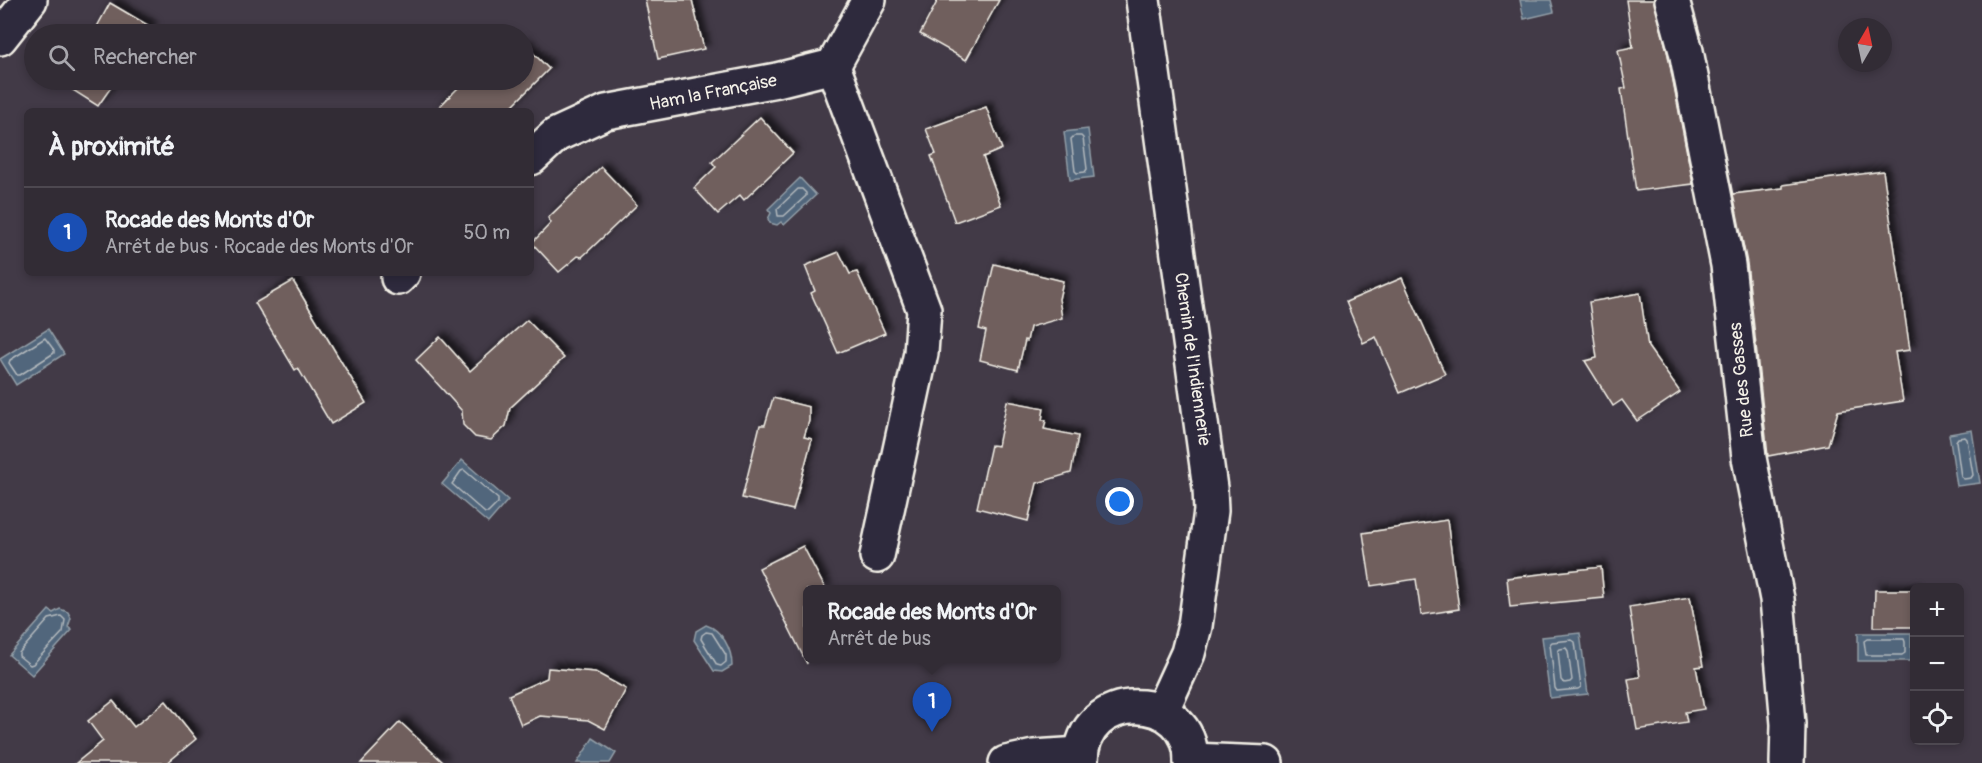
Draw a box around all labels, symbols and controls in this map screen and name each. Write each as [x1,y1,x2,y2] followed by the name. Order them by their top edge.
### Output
[1838,18,1892,72] north arrow
[24,24,534,90] search box
[45,41,78,74] icon: search
[93,43,197,71] text: Rechercher
[647,69,779,116] street label: Ham la Française
[48,131,175,163] text: À proximité
[105,206,314,234] text: Rocade des Monts d'Or
[64,220,71,245] text: 1
[463,220,510,245] text: 50 m
[105,234,414,259] text: Arrêt de bus · Rocade des Monts d'Or
[1169,271,1216,447] street label: Chemin de l'Indiennerie
[1724,321,1759,439] street label: Rue des Gasses
[1105,487,1134,516] your location
[1910,583,1964,745] map controls
[1910,583,1964,637] button: +
[803,585,1061,663] popup
[827,598,1037,626] text: Rocade des Monts d'Or
[827,626,931,651] text: Arrêt de bus
[1910,637,1964,691] button: −
[912,682,952,732] pin: 1
[1910,691,1964,745] button: locate

